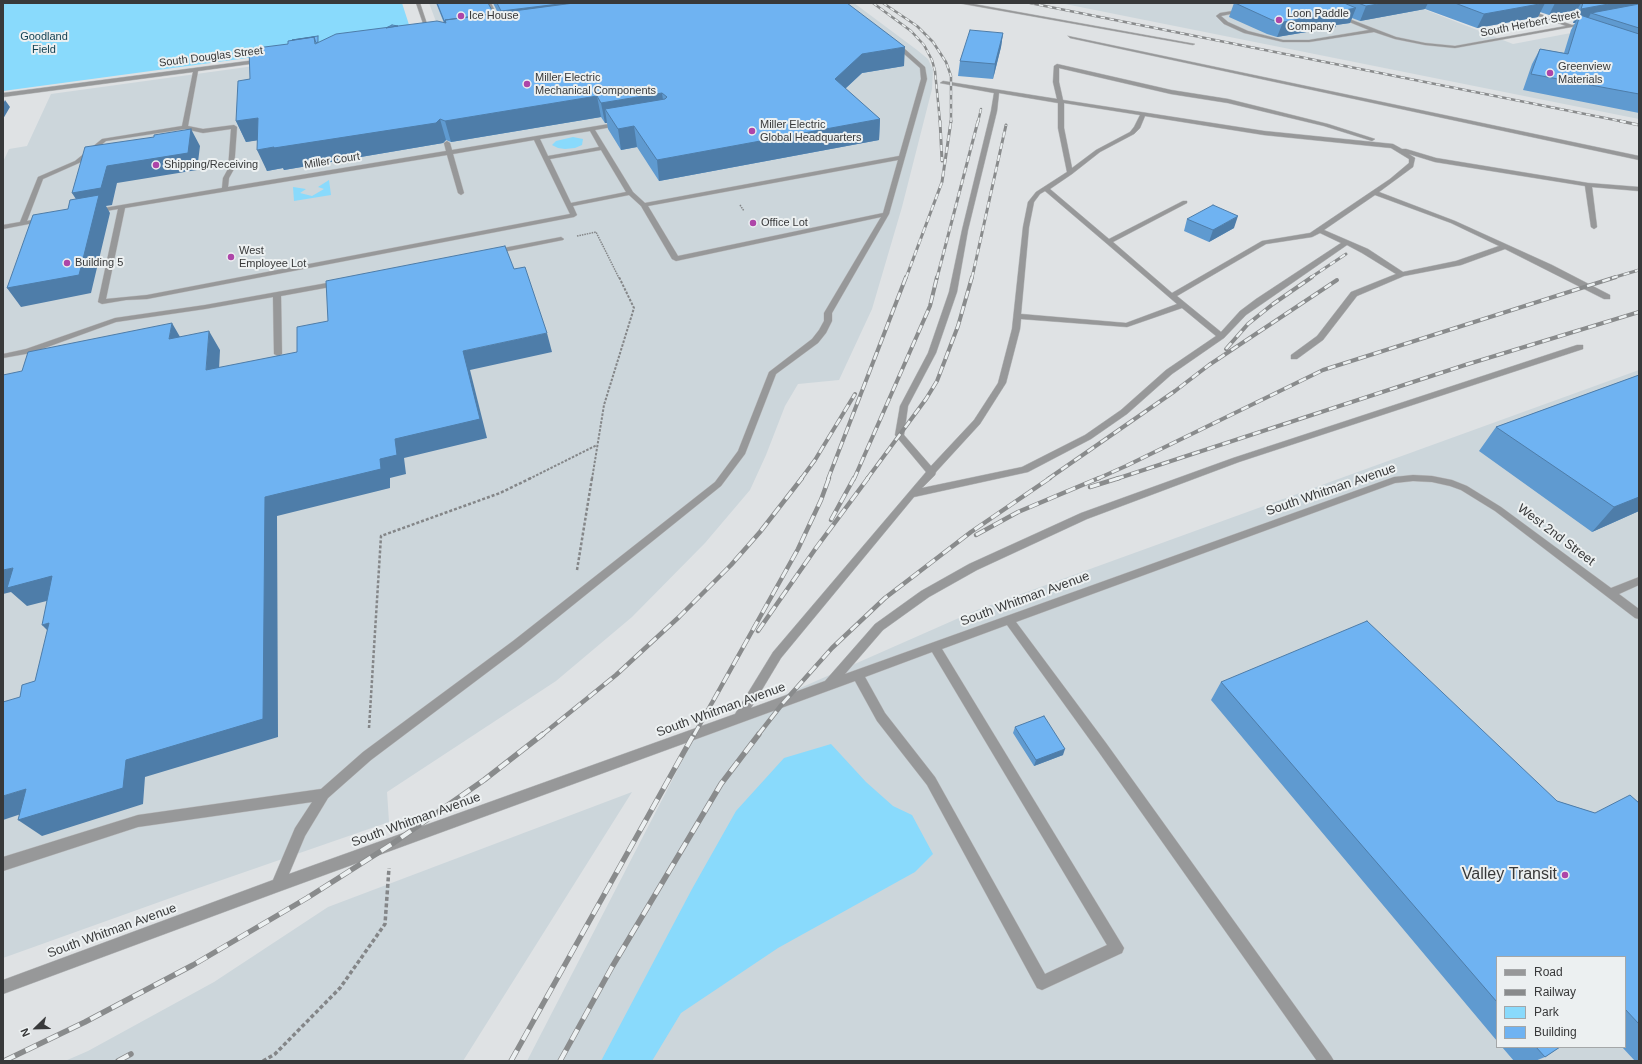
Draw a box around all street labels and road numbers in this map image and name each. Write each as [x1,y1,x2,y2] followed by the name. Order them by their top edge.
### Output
[1479,8,1581,40] street label: South Herbert Street
[158,44,264,70] street label: South Douglas Street
[303,150,361,172] street label: Miller Court
[1264,460,1398,520] street label: South Whitman Avenue
[1514,501,1598,569] street label: West 2nd Street
[958,568,1092,630] street label: South Whitman Avenue
[654,679,788,741] street label: South Whitman Avenue
[349,789,483,851] street label: South Whitman Avenue
[45,900,179,962] street label: South Whitman Avenue

